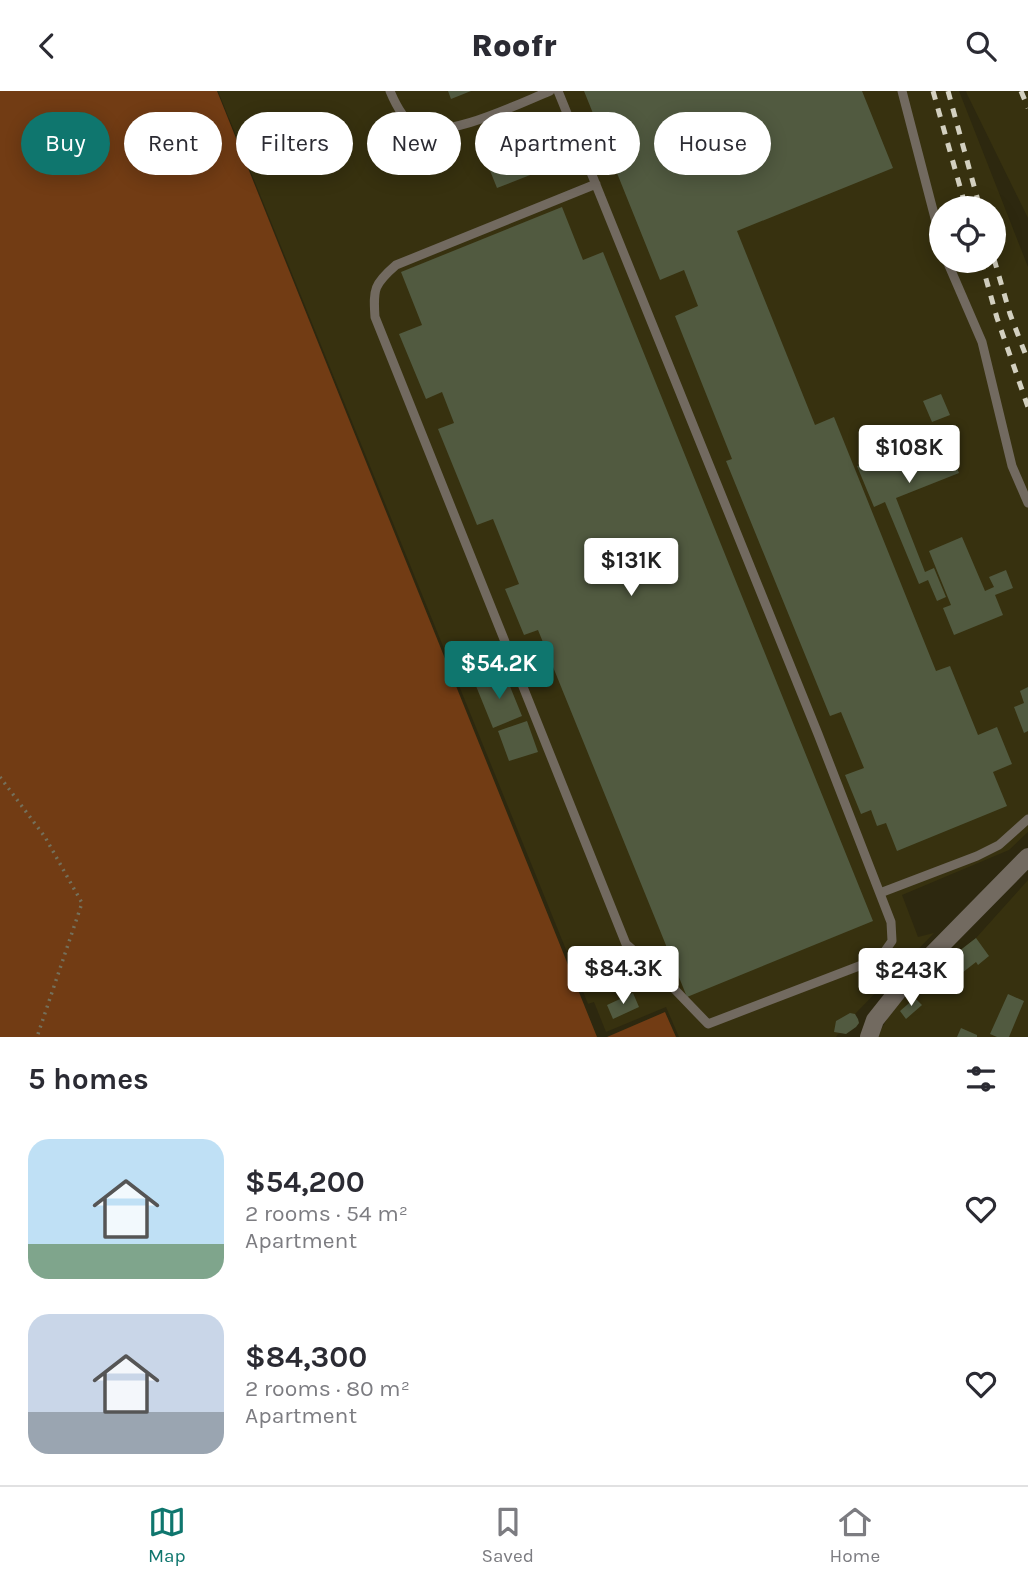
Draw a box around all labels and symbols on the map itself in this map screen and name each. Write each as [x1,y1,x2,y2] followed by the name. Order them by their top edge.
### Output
[860,425,958,485] pin: $108K
[582,539,680,598] pin: $131K
[442,641,556,701] pin: $54.2K
[566,947,680,1006] pin: $84.3K
[862,949,960,1008] pin: $243K

